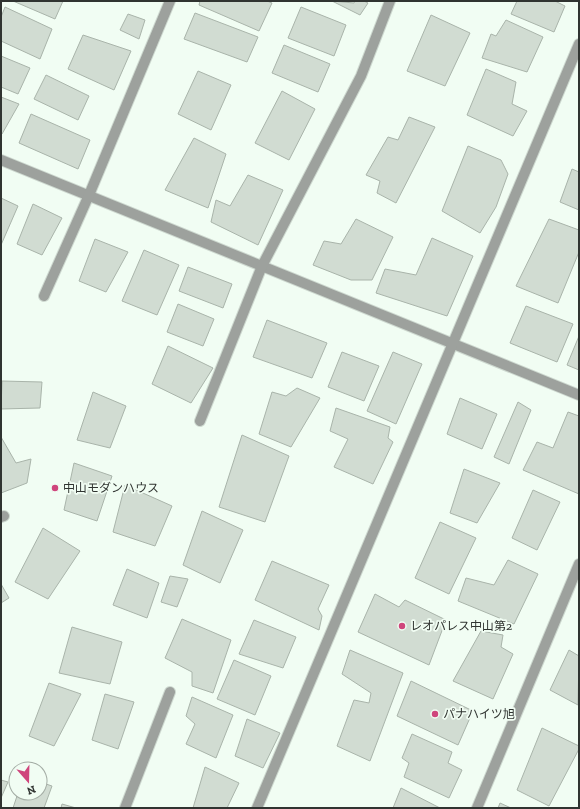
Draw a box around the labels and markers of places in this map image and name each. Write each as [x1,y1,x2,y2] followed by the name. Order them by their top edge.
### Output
[63,481,159,495] place label: 中山モダンハウス
[50,483,60,493] marker: 中山モダンハウス
[410,619,512,633] place label: レオパレス中山第2
[397,621,407,631] marker: レオパレス中山第2
[443,707,515,721] place label: パナハイツ旭
[430,709,440,719] marker: パナハイツ旭

